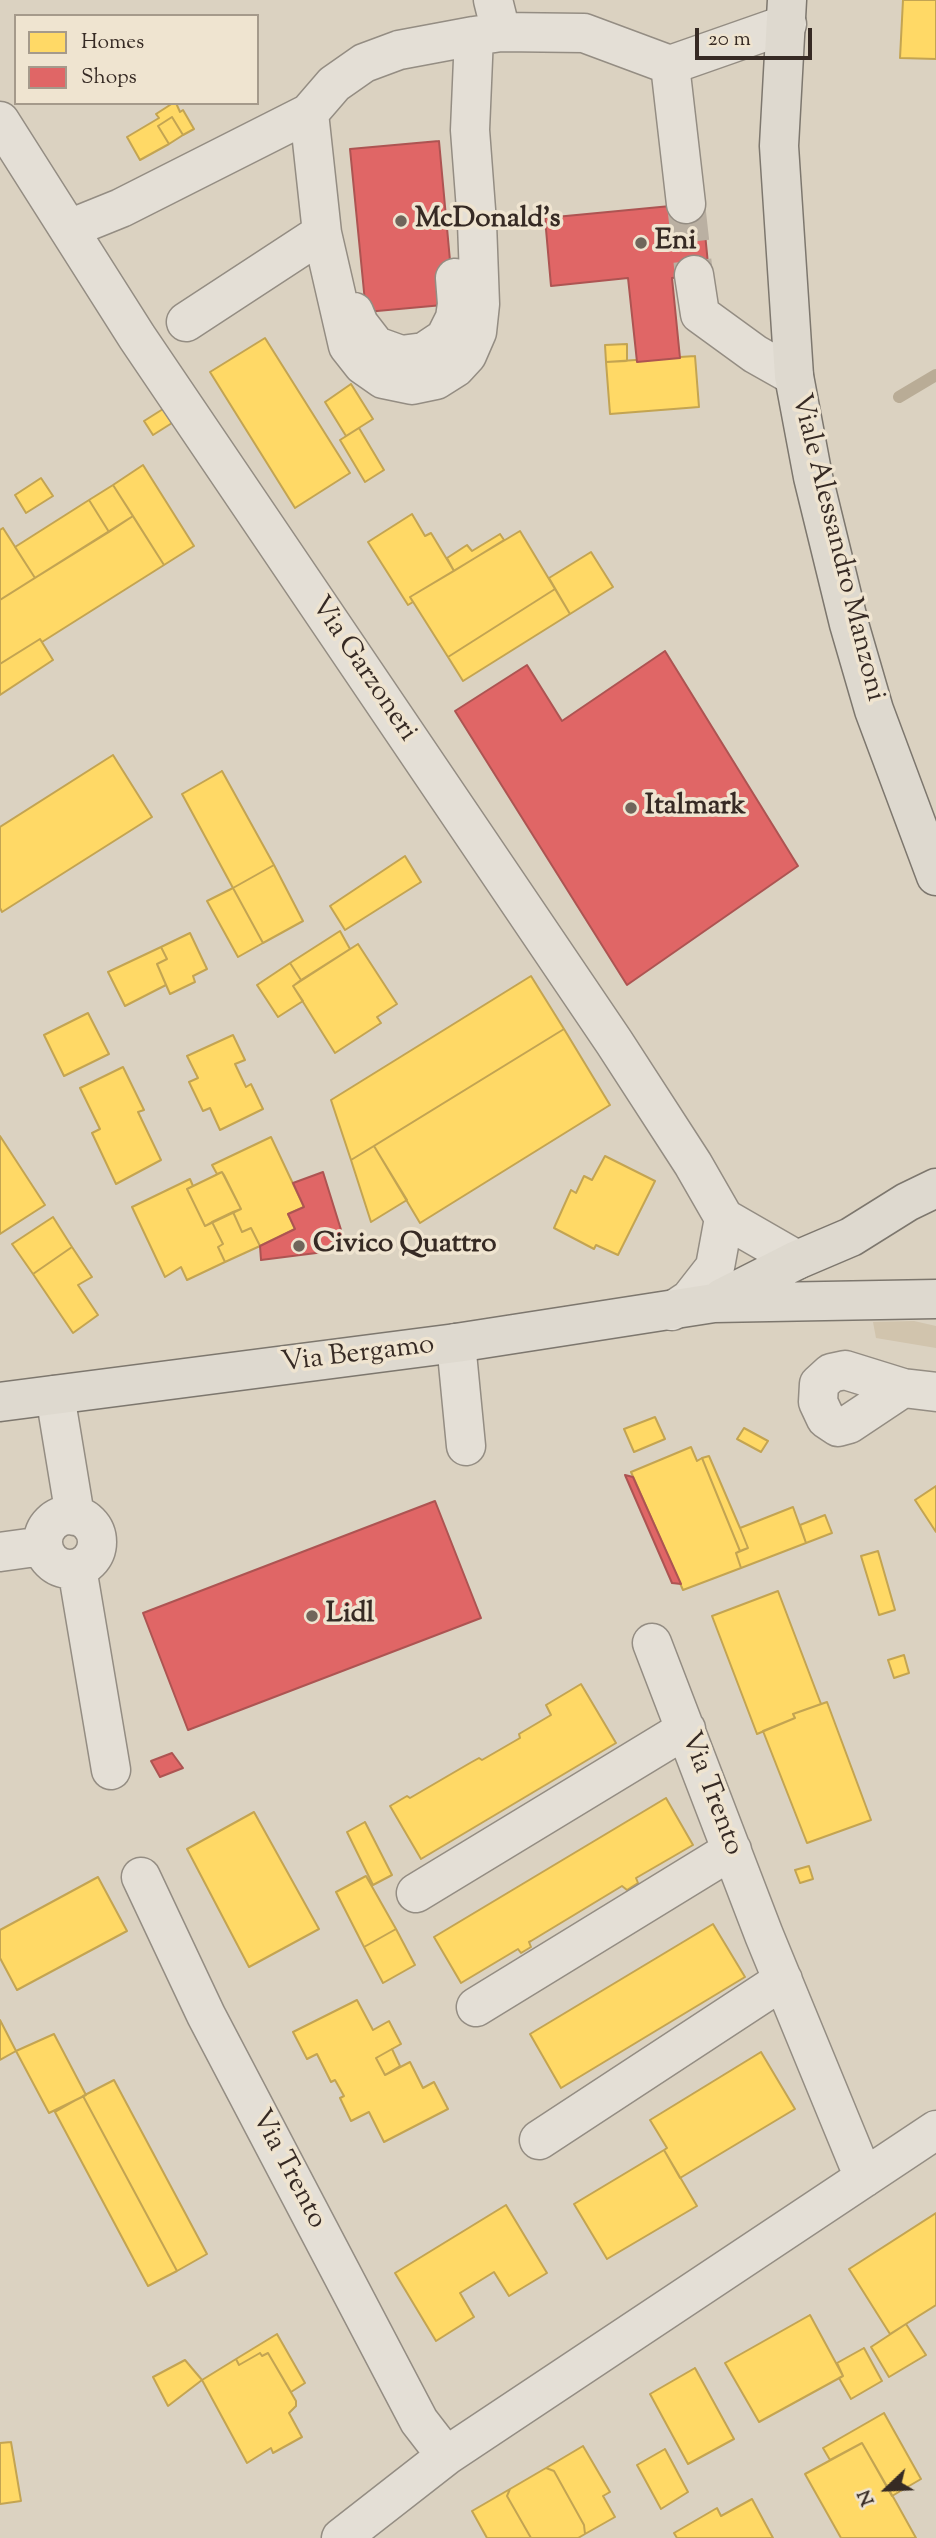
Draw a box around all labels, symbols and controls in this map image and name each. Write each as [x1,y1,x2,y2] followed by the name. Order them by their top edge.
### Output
[14,14,259,105] legend
[698,14,815,58] scale bar
[708,25,751,55] text: 20 m
[81,28,144,58] text: Homes
[81,63,137,93] text: Shops
[415,204,561,238] place label: McDonald's
[393,213,409,229] marker: McDonald's
[655,226,696,260] place label: Eni
[633,235,649,251] marker: Eni
[782,391,890,705] street label: Viale Alessandro Manzoni
[301,591,423,749] street label: Via Garzoneri
[645,791,746,825] place label: Italmark
[623,800,639,816] marker: Italmark
[313,1229,497,1263] place label: Civico Quattro
[291,1238,307,1254] marker: Civico Quattro
[280,1330,436,1382] street label: Via Bergamo
[326,1599,374,1633] place label: Lidl
[304,1608,320,1624] marker: Lidl
[671,1727,749,1861] street label: Via Trento
[242,2105,332,2235] street label: Via Trento
[852,2454,922,2524] north arrow
[852,2485,883,2510] text: N

